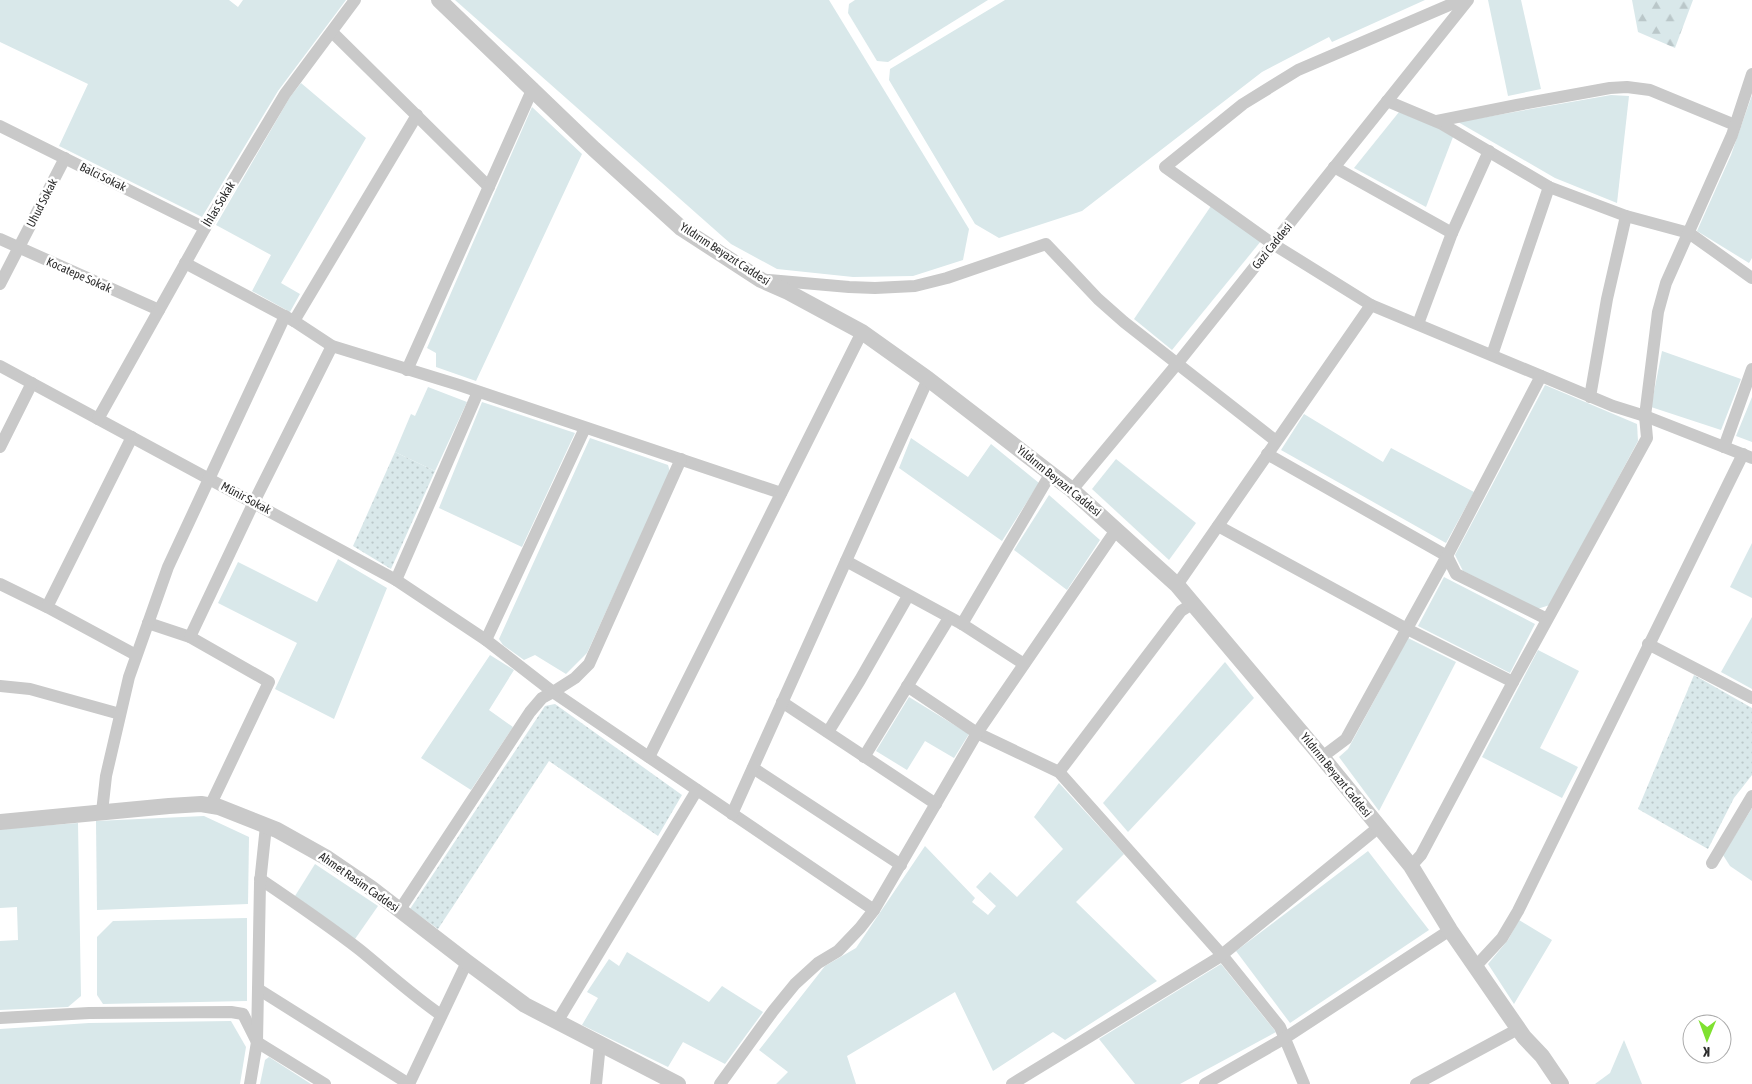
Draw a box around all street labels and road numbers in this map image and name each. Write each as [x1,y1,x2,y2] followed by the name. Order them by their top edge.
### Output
[77,160,129,195] street label: Balcı Sokak
[24,176,61,230] street label: Uhud Sokak
[200,178,238,229] street label: İhlas Sokak
[677,220,773,288] street label: Yıldırım Beyazıt Caddesi
[1249,220,1295,272] street label: Gazi Caddesi
[44,254,114,296] street label: Kocatepe Sokak
[1014,443,1104,519] street label: Yıldırım Beyazıt Caddesi
[219,479,274,517] street label: Münir Sokak
[1298,730,1374,820] street label: Yıldırım Beyazıt Caddesi
[316,849,402,915] street label: Ahmet Rasim Caddesi

